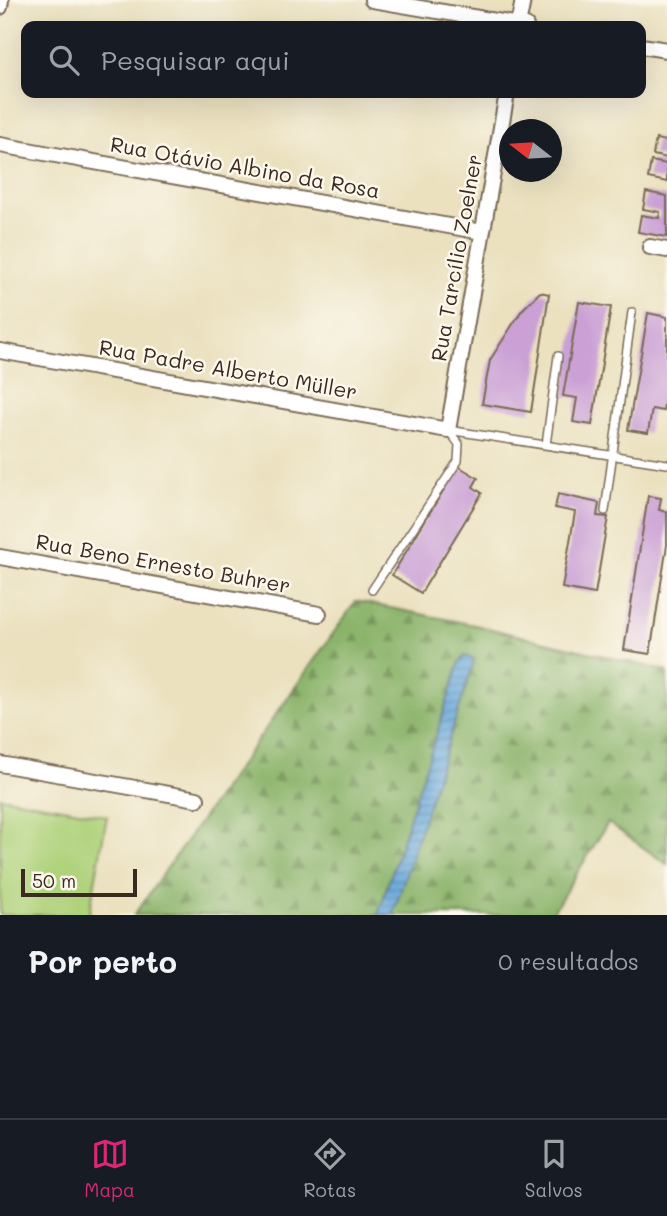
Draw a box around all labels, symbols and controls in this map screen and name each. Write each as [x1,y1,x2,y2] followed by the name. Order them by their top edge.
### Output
[21,21,646,98] search box
[45,41,83,79] icon: search
[101,43,290,77] text: Pesquisar aqui
[499,119,562,182] north arrow
[108,130,382,204] street label: Rua Otávio Albino da Rosa
[424,152,487,363] street label: Rua Tarcílio Zoelner
[97,333,359,405] street label: Rua Padre Alberto Müller
[34,527,293,598] street label: Rua Beno Ernesto Buhrer
[21,866,136,898] scale bar
[32,868,76,893] text: 50 m
[28,941,177,981] text: Por perto
[498,946,639,976] text: 0 resultados
[84,1135,135,1202] tab: Mapa
[303,1135,356,1202] tab: Rotas
[525,1135,583,1202] tab: Salvos

